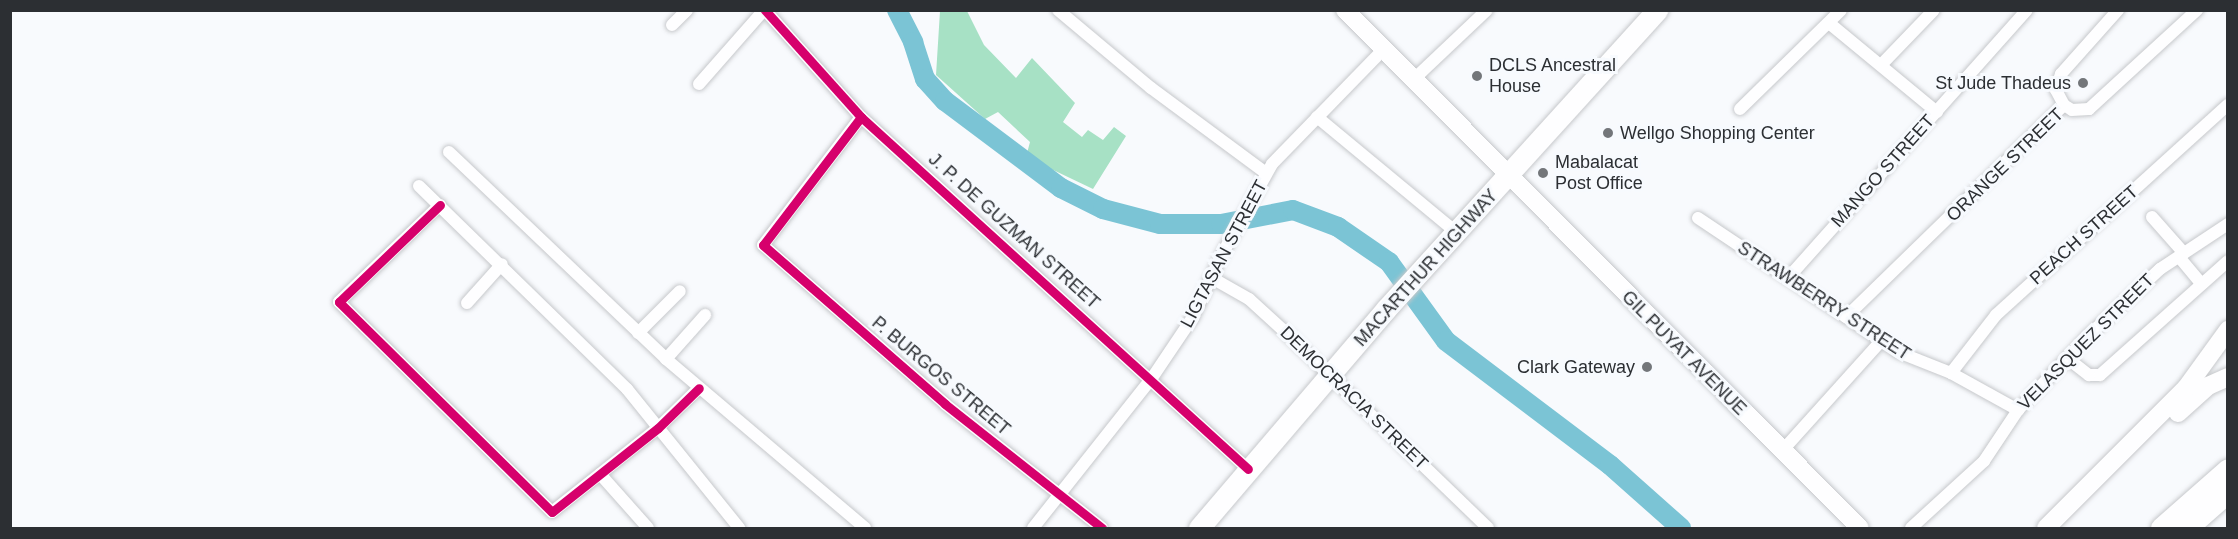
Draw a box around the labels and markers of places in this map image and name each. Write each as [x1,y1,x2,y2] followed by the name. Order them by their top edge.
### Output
[1489,55,1617,98] place label: DCLS Ancestral House
[1470,69,1484,83] marker: DCLS Ancestral House
[1935,72,2071,94] place label: St Jude Thadeus
[2076,76,2090,90] marker: St Jude Thadeus
[1620,122,1815,144] place label: Wellgo Shopping Center
[1601,126,1615,140] marker: Wellgo Shopping Center
[1555,152,1643,195] place label: Mabalacat Post Office
[1536,166,1550,180] marker: Mabalacat Post Office
[1517,356,1635,378] place label: Clark Gateway
[1640,360,1654,374] marker: Clark Gateway

